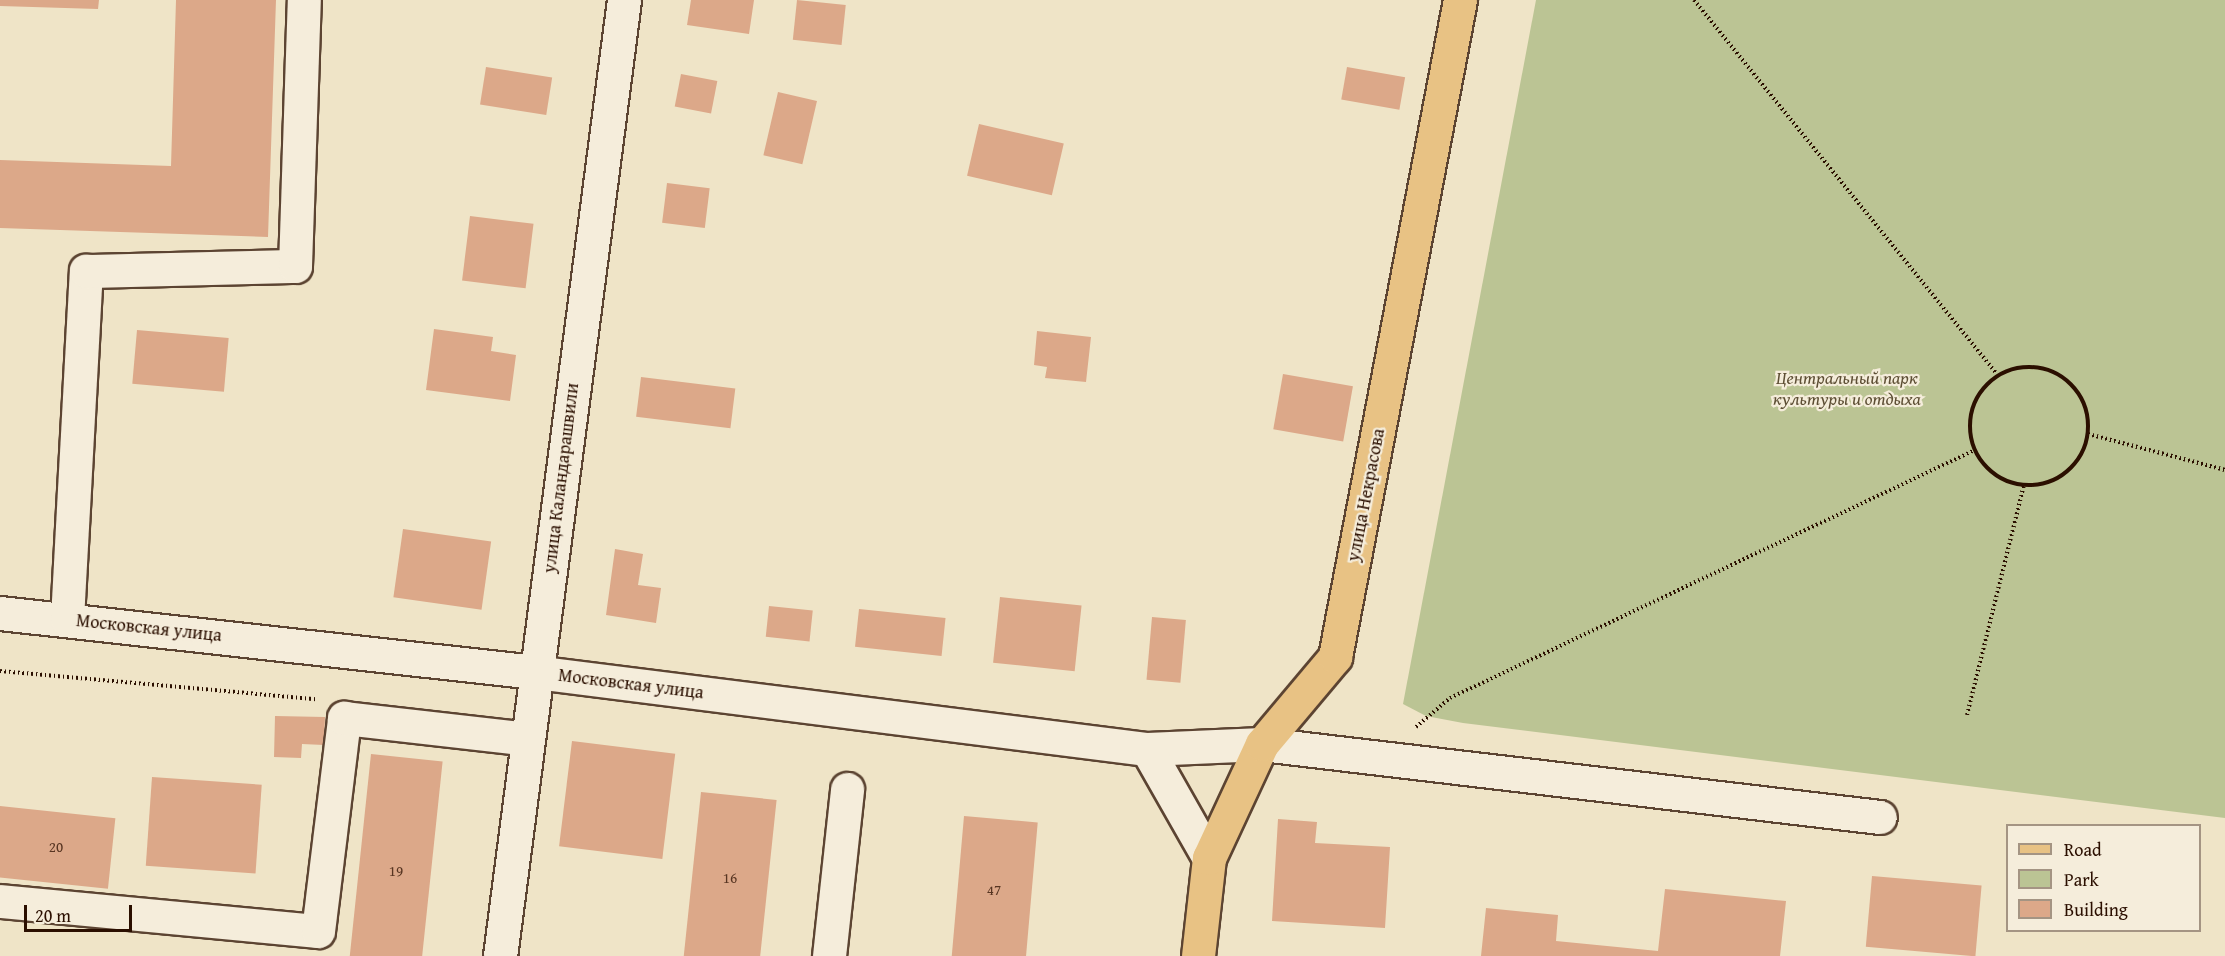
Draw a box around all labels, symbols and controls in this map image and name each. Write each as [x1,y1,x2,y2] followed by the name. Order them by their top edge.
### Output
[1773,368,1921,410] park label: Центральный парк культуры и отдыха
[539,382,583,574] street label: улица Каландарашвили
[1343,427,1389,563] street label: улица Некрасова
[75,610,223,646] street label: Московская улица
[557,664,705,704] street label: Московская улица
[2006,824,2201,932] legend
[2064,836,2102,863] text: Road
[49,838,63,856] house number: 20
[389,862,403,880] house number: 19
[2064,866,2099,893] text: Park
[723,869,737,887] house number: 16
[987,881,1001,899] house number: 47
[27,893,135,931] scale bar
[2064,896,2128,923] text: Building
[35,902,71,929] text: 20 m

